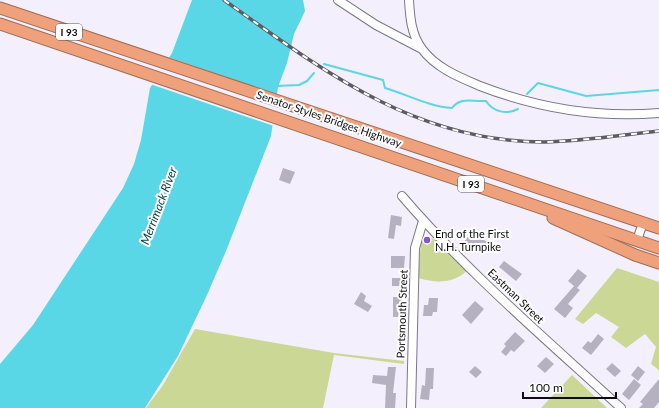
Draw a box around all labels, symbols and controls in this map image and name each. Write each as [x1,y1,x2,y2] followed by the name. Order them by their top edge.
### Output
[56,24,82,40] road number: I 93
[255,88,404,150] street label: Senator Styles Bridges Highway
[137,164,180,247] water label: Merrimack River
[458,176,484,192] road number: I 93
[435,227,509,253] place label: End of the First N.H. Turnpike
[422,235,432,245] marker: End of the First N.H. Turnpike
[486,266,547,326] street label: Eastman Street
[393,269,410,358] street label: Portsmouth Street
[523,374,616,400] scale bar
[529,380,563,395] text: 100 m

